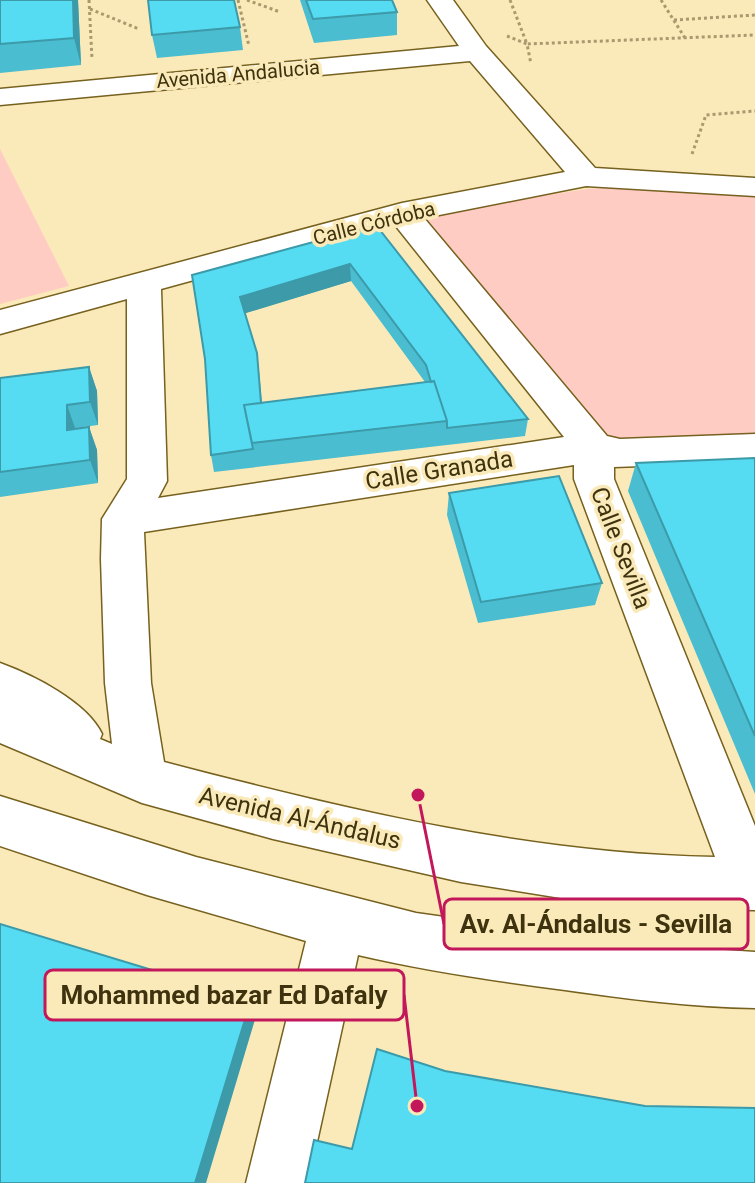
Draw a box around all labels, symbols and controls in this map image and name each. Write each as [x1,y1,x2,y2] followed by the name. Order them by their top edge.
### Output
[155,55,321,93] street label: Avenida Andalucia
[310,196,438,250] street label: Calle Córdoba
[363,445,515,495] street label: Calle Granada
[585,483,657,613] street label: Calle Sevilla
[196,781,404,855] street label: Avenida Al-Ándalus
[444,899,748,949] callout: Av. Al-Ándalus - Sevilla
[460,909,732,939] text: Av. Al-Ándalus - Sevilla
[45,970,404,1020] callout: Mohammed bazar Ed Dafaly
[60,980,389,1010] text: Mohammed bazar Ed Dafaly

